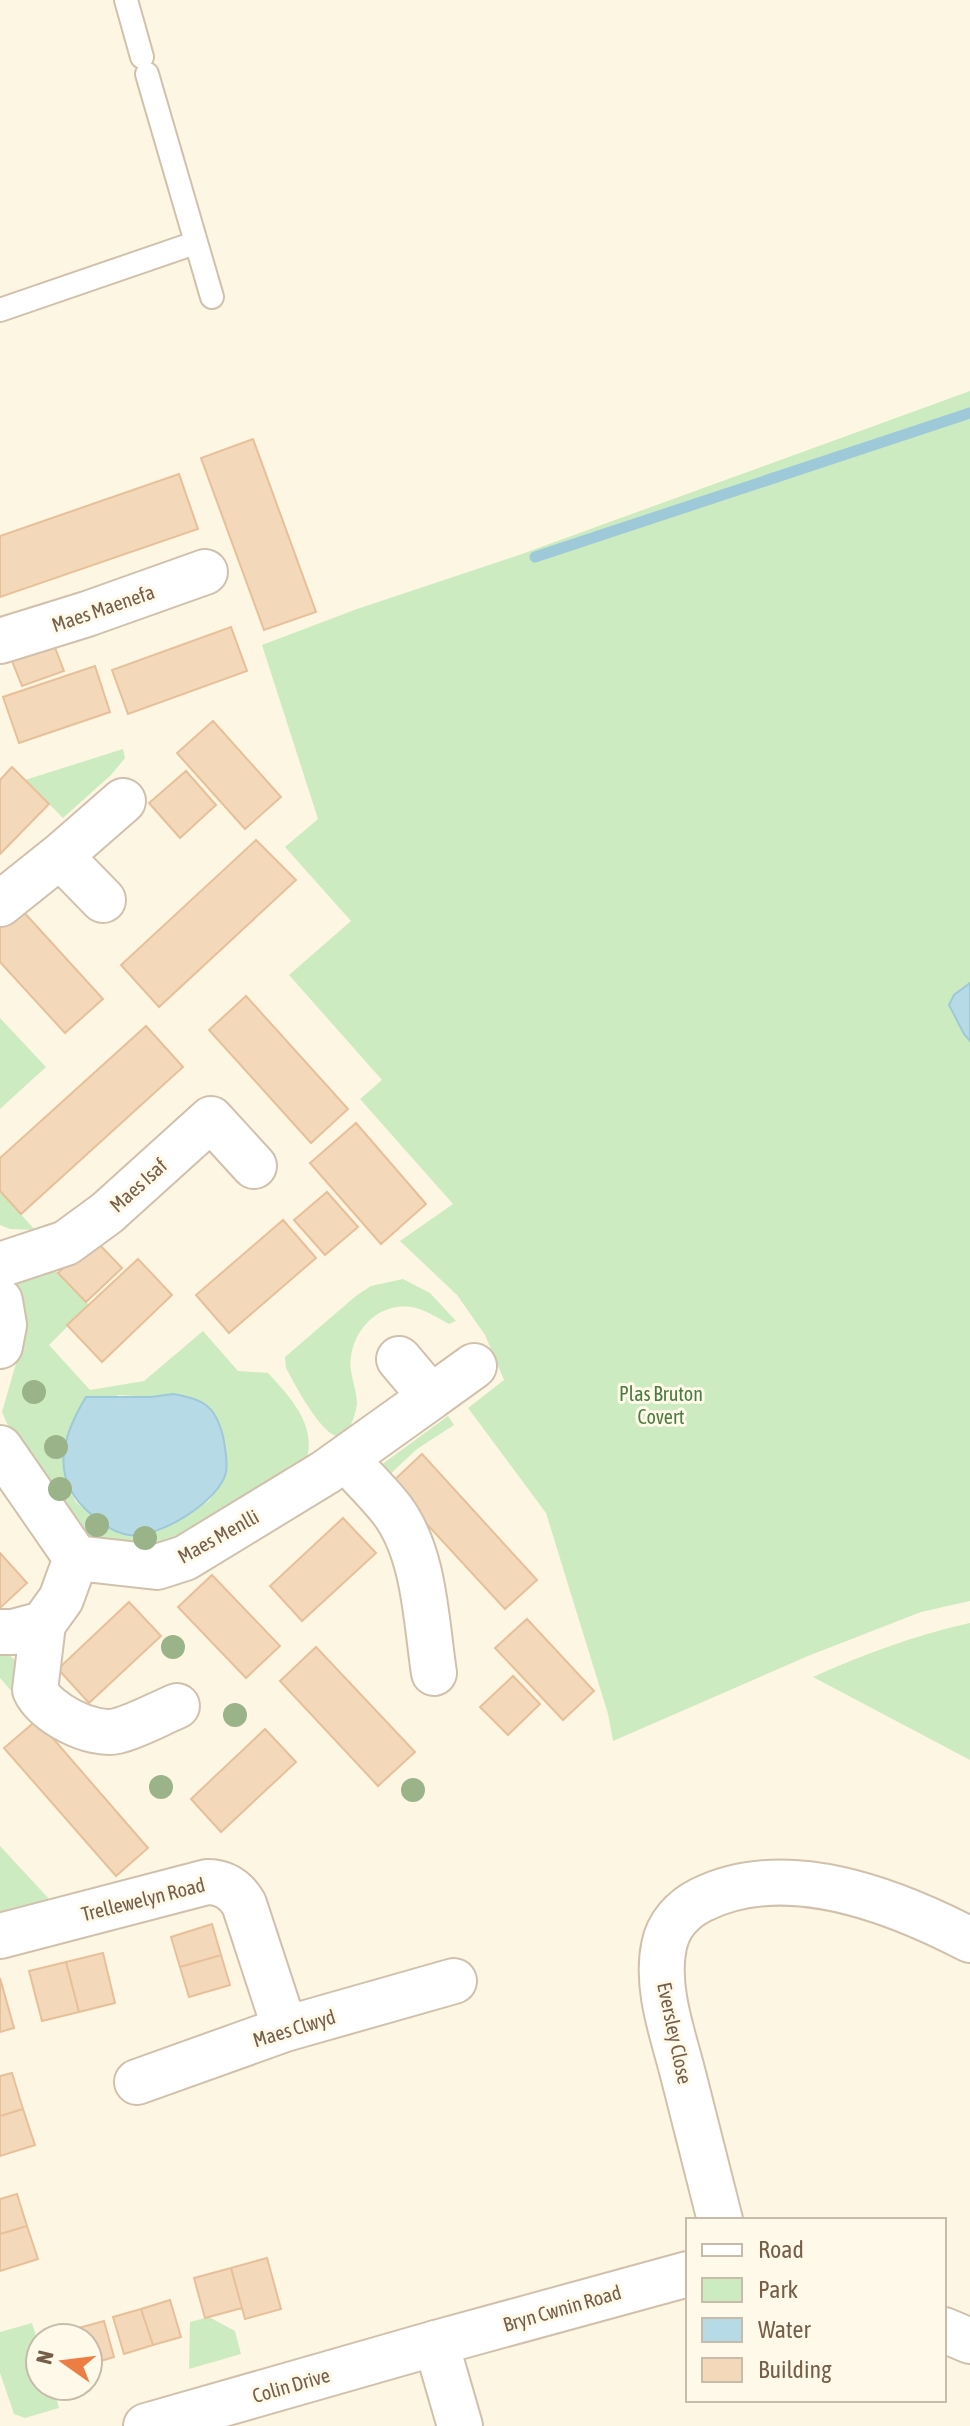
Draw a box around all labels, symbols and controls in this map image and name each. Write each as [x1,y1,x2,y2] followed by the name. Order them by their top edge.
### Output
[49,580,157,636] street label: Maes Maenefa
[105,1153,172,1216] street label: Maes Isaf
[619,1382,703,1428] park label: Plas Bruton Covert
[174,1504,262,1568] street label: Maes Menlli
[79,1873,207,1925] street label: Trellewelyn Road
[653,1980,697,2086] street label: Eversley Close
[250,2005,338,2051] street label: Maes Clwyd
[686,2218,946,2402] legend
[758,2236,804,2263] text: Road
[758,2276,799,2303] text: Park
[500,2280,624,2336] street label: Bryn Cwnin Road
[758,2316,811,2343] text: Water
[24,2322,104,2402] north arrow
[30,2348,59,2367] text: N
[758,2356,832,2383] text: Building
[250,2363,332,2407] street label: Colin Drive

